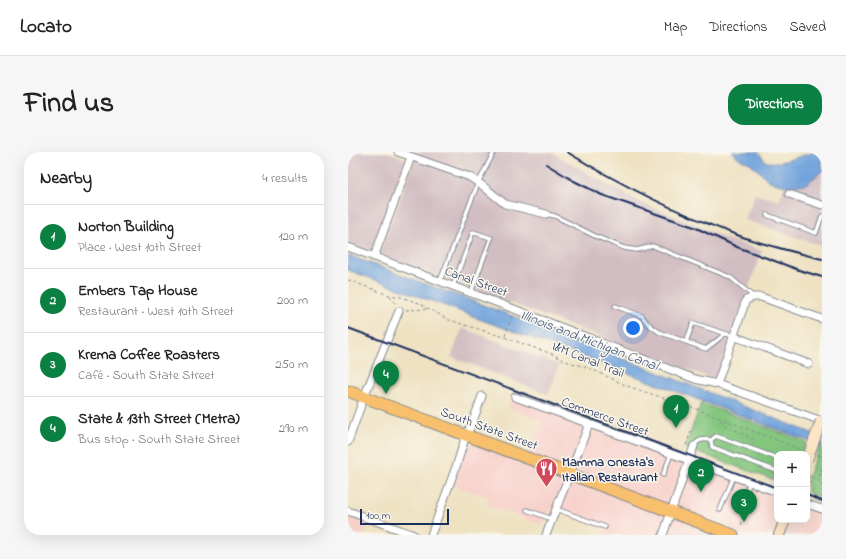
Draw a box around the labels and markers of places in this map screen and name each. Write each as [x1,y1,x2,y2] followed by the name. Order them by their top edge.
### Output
[373,361,399,394] pin: 4
[663,395,689,428] pin: 1
[562,453,659,487] place label: Mamma Onesta's Italian Restaurant
[534,456,560,489] restaurant icon: Mamma Onesta's Italian Restaurant
[688,459,714,492] pin: 2
[731,489,757,522] pin: 3

